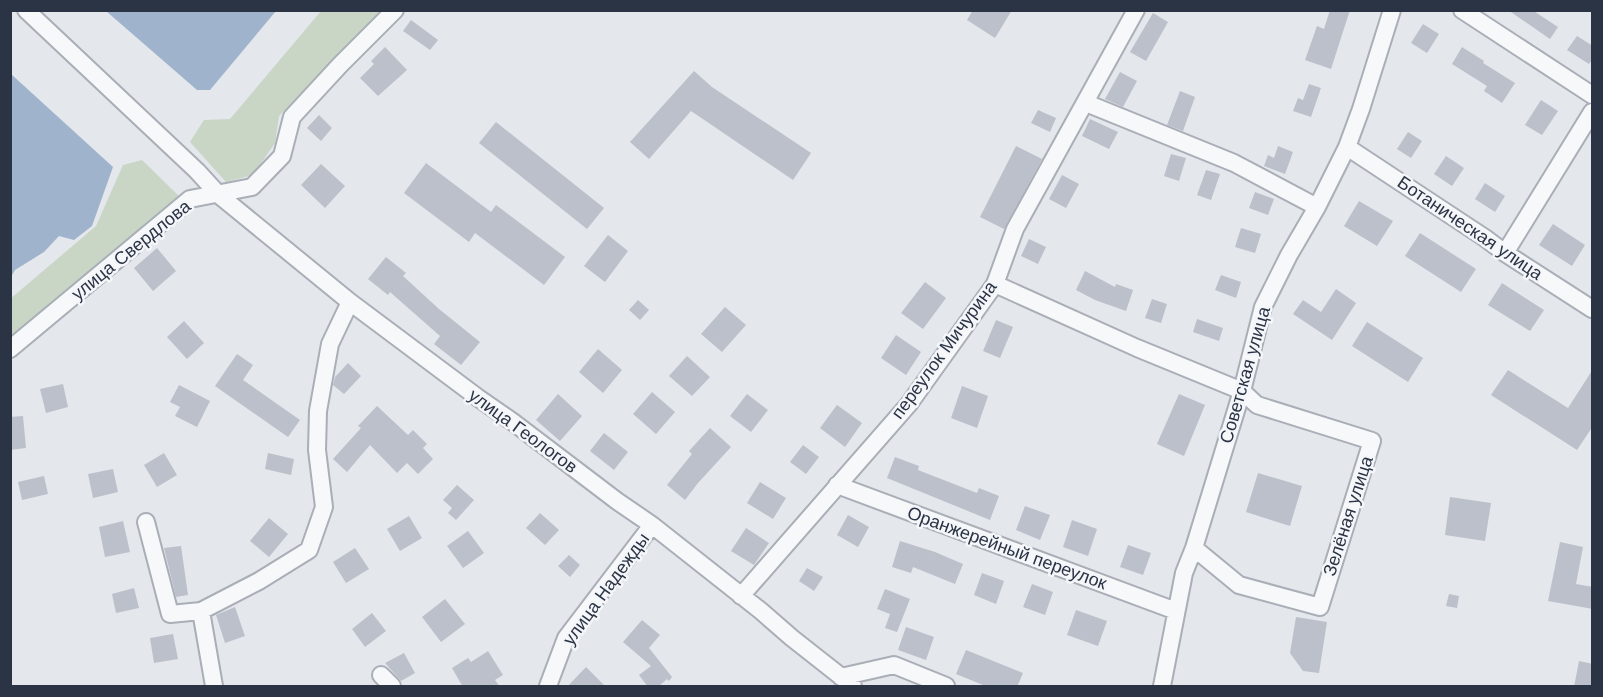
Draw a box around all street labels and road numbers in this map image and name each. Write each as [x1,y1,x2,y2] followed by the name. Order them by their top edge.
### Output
[1394,172,1547,284] street label: Ботаническая улица
[68,195,195,304] street label: улица Свердлова
[887,277,1001,423] street label: переулок Мичурина
[1216,303,1274,446] street label: Советская улица
[465,385,581,477] street label: улица Геологов
[1319,453,1377,579] street label: Зелёная улица
[905,503,1110,593] street label: Оранжерейный переулок
[559,529,653,649] street label: улица Надежды

